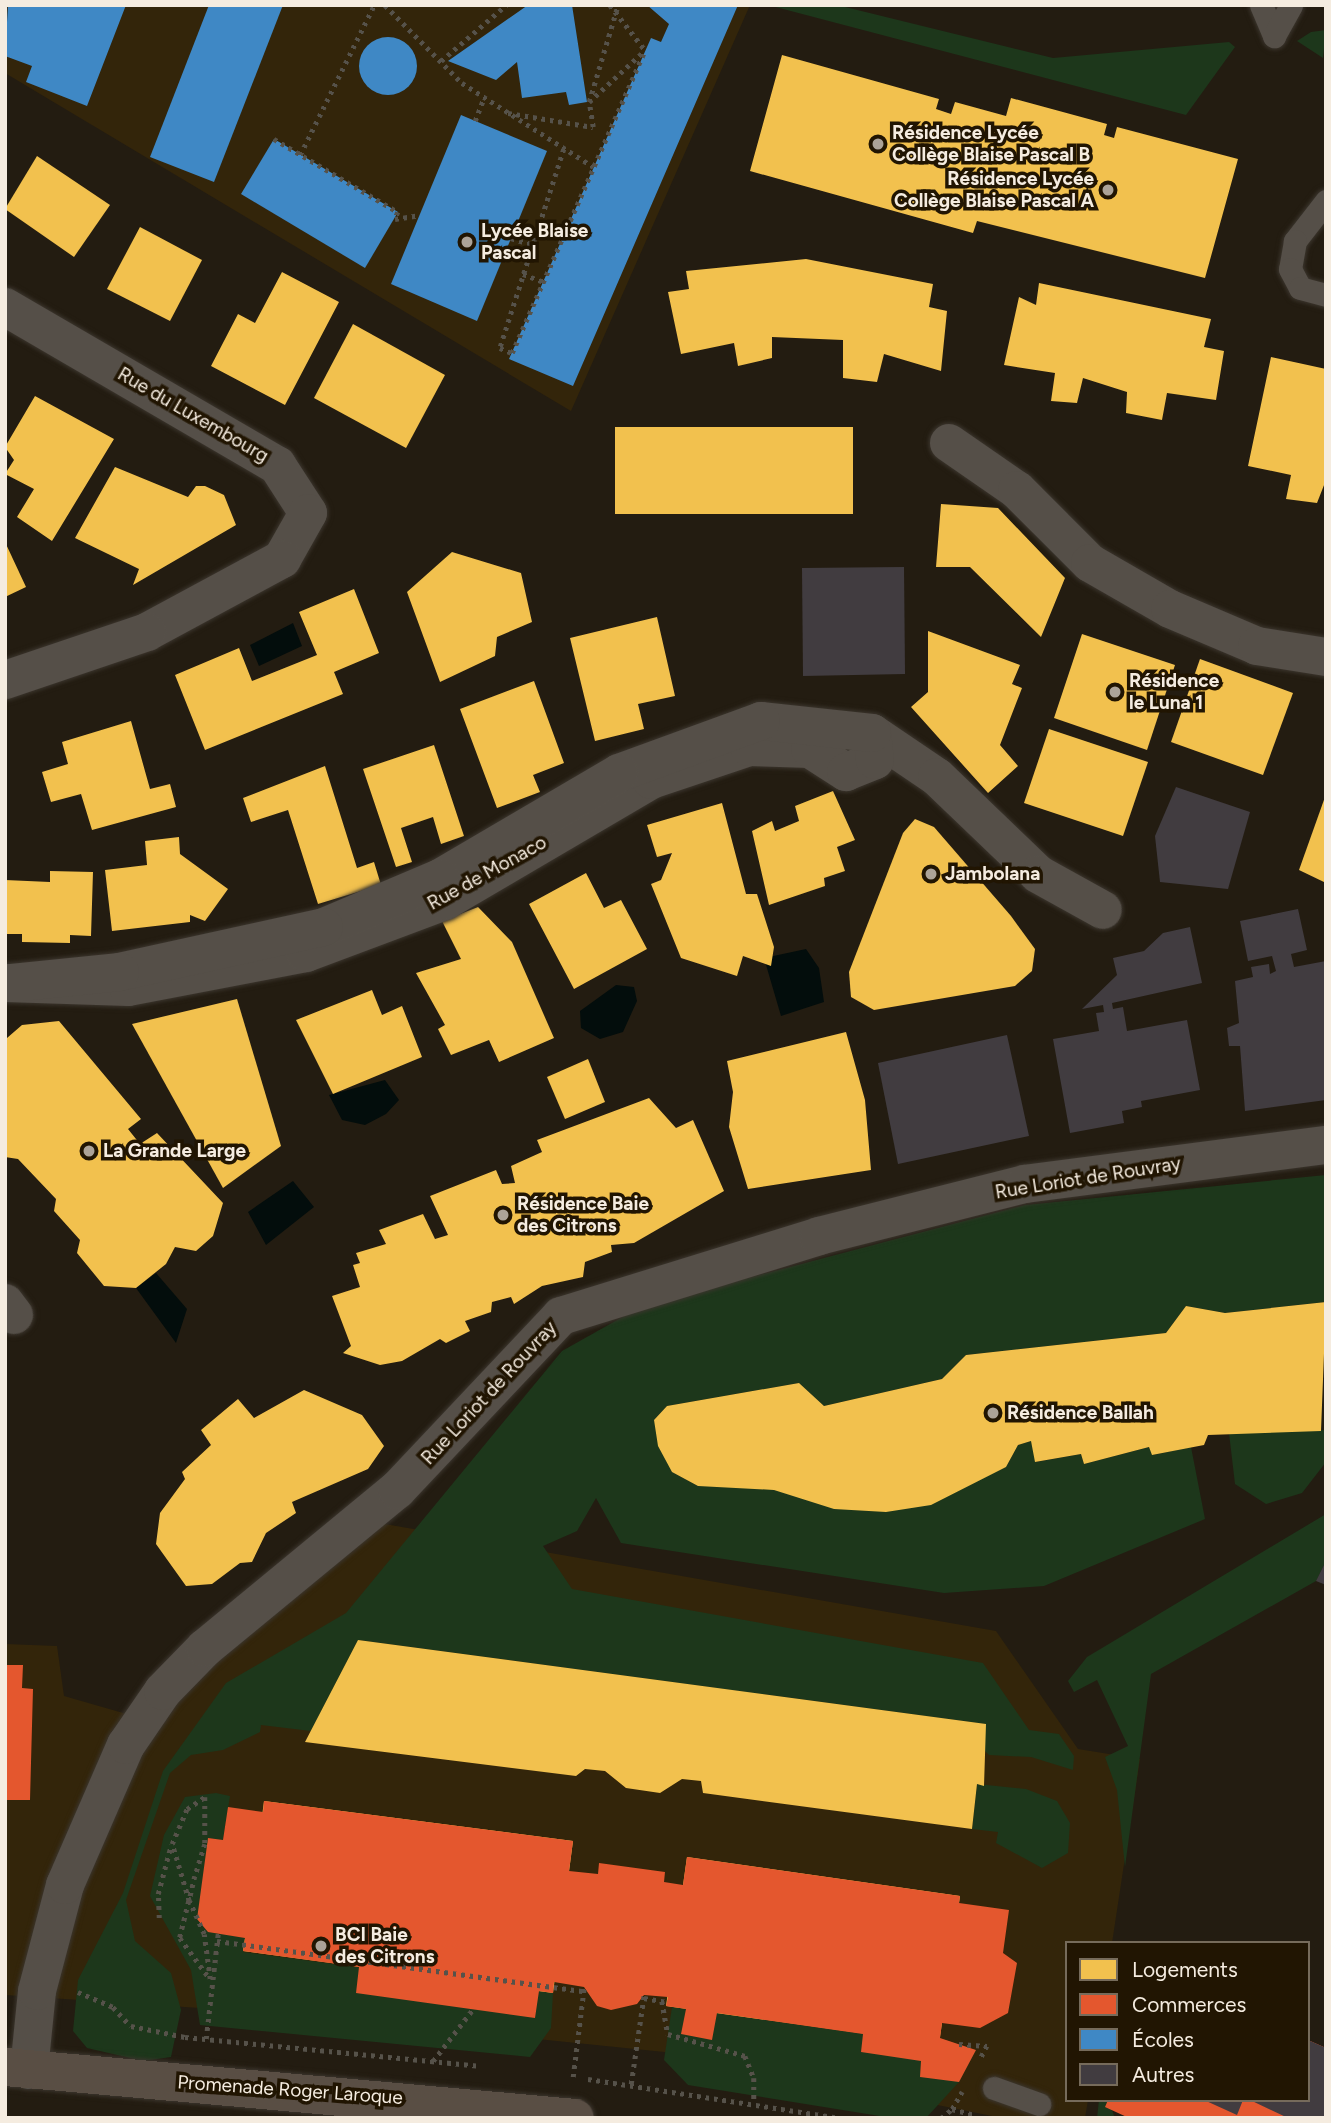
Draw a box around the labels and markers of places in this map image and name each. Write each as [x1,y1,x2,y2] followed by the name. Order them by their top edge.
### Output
[892,122,1090,166] place label: Résidence Lycée Collège Blaise Pascal B
[870,136,886,152] marker: Résidence Lycée Collège Blaise Pascal B
[894,168,1094,212] place label: Résidence Lycée Collège Blaise Pascal A
[1100,182,1116,198] marker: Résidence Lycée Collège Blaise Pascal A
[481,220,588,264] place label: Lycée Blaise Pascal
[459,234,475,250] marker: Lycée Blaise Pascal
[1129,670,1219,714] place label: Résidence le Luna 1
[1107,684,1123,700] marker: Résidence le Luna 1
[945,863,1040,885] place label: Jambolana
[923,866,939,882] marker: Jambolana
[103,1140,246,1162] place label: La Grande Large
[81,1143,97,1159] marker: La Grande Large
[517,1193,649,1237] place label: Résidence Baie des Citrons
[495,1207,511,1223] marker: Résidence Baie des Citrons
[1007,1402,1154,1424] place label: Résidence Ballah
[985,1405,1001,1421] marker: Résidence Ballah
[335,1924,434,1968] place label: BCI Baie des Citrons
[313,1938,329,1954] marker: BCI Baie des Citrons

